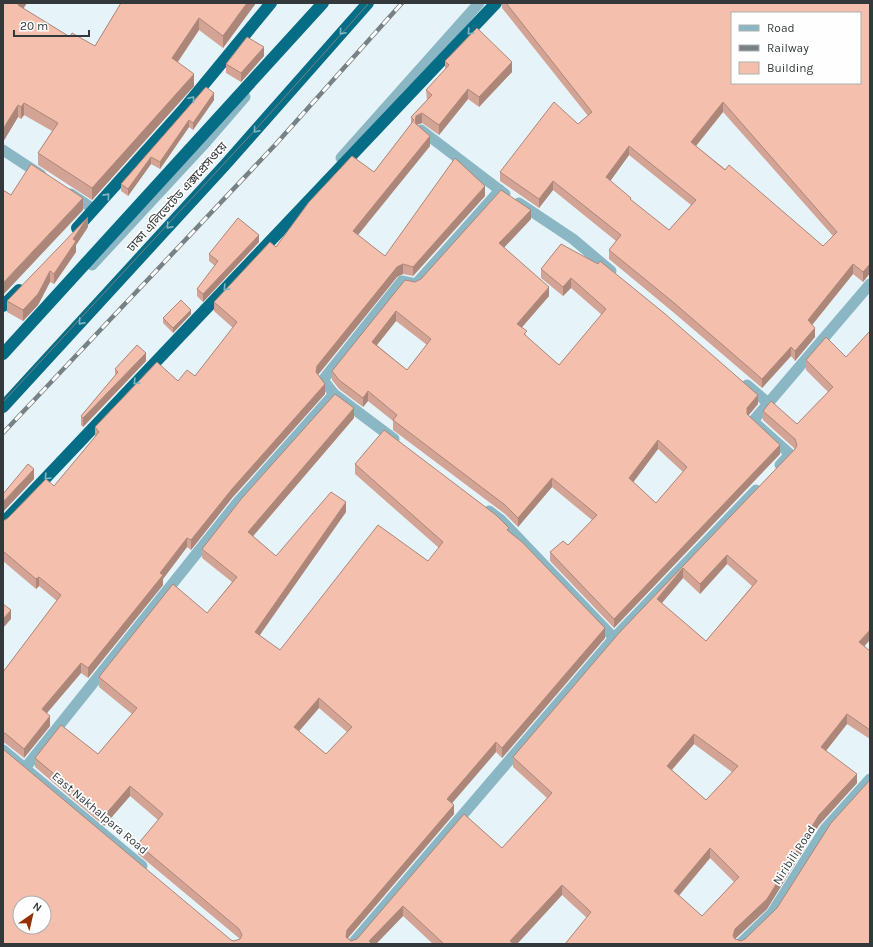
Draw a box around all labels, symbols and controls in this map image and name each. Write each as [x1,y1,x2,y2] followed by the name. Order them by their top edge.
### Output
[14,12,89,38] scale bar
[731,12,861,84] legend
[20,19,48,33] text: 20 m
[767,21,795,35] text: Road
[340,27,347,35] one-way arrow
[467,27,474,34] one-way arrow
[767,41,809,55] text: Railway
[767,61,814,75] text: Building
[188,96,195,103] one-way arrow
[254,125,261,132] one-way arrow
[123,138,230,255] street label: ঢাকা এলিভেটেড এক্সপ্রেসওয়ে
[102,194,109,201] one-way arrow
[166,221,174,229] one-way arrow
[223,283,231,291] one-way arrow
[79,317,86,325] one-way arrow
[134,378,141,385] one-way arrow
[44,472,52,480] one-way arrow
[49,769,151,857] street label: East Nakhalpara Road
[770,823,818,887] street label: Niribili Road
[12,895,52,935] north arrow
[30,900,44,915] text: N

